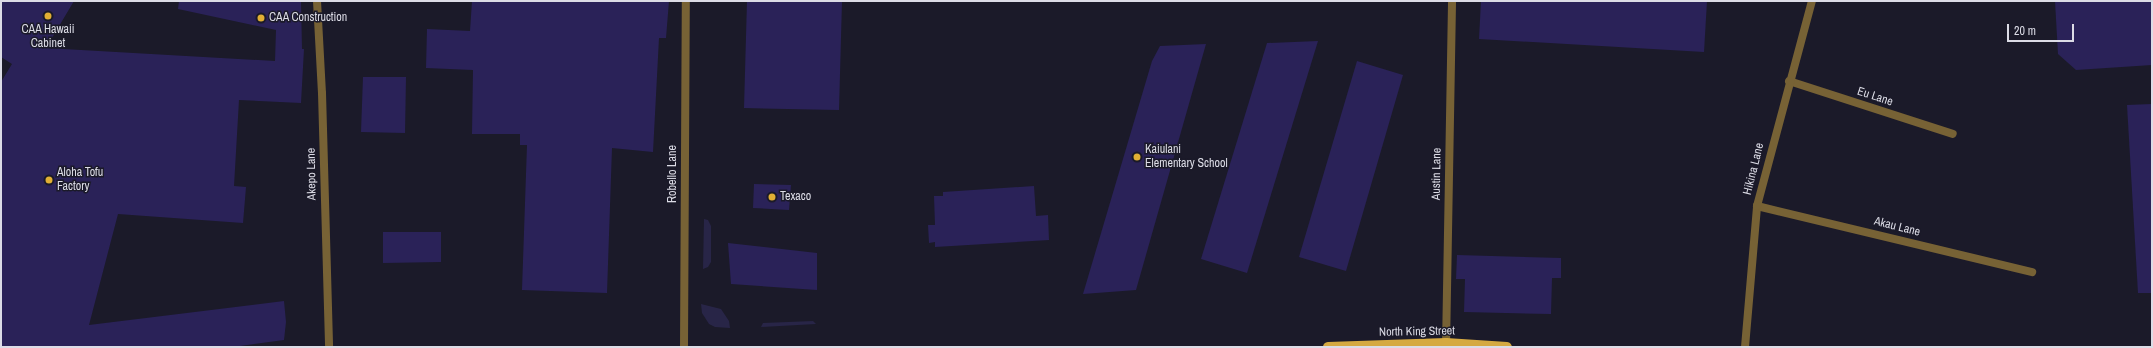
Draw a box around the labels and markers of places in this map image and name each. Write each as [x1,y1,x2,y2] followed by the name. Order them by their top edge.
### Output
[43,11,53,21] marker: CAA Hawaii Cabinet
[269,11,348,25] place label: CAA Construction
[256,13,266,23] marker: CAA Construction
[21,23,75,51] place label: CAA Hawaii Cabinet
[1145,143,1228,171] place label: Kaiulani Elementary School
[1132,152,1142,162] marker: Kaiulani Elementary School
[57,166,103,194] place label: Aloha Tofu Factory
[44,175,54,185] marker: Aloha Tofu Factory
[780,190,811,204] place label: Texaco
[767,192,777,202] marker: Texaco

